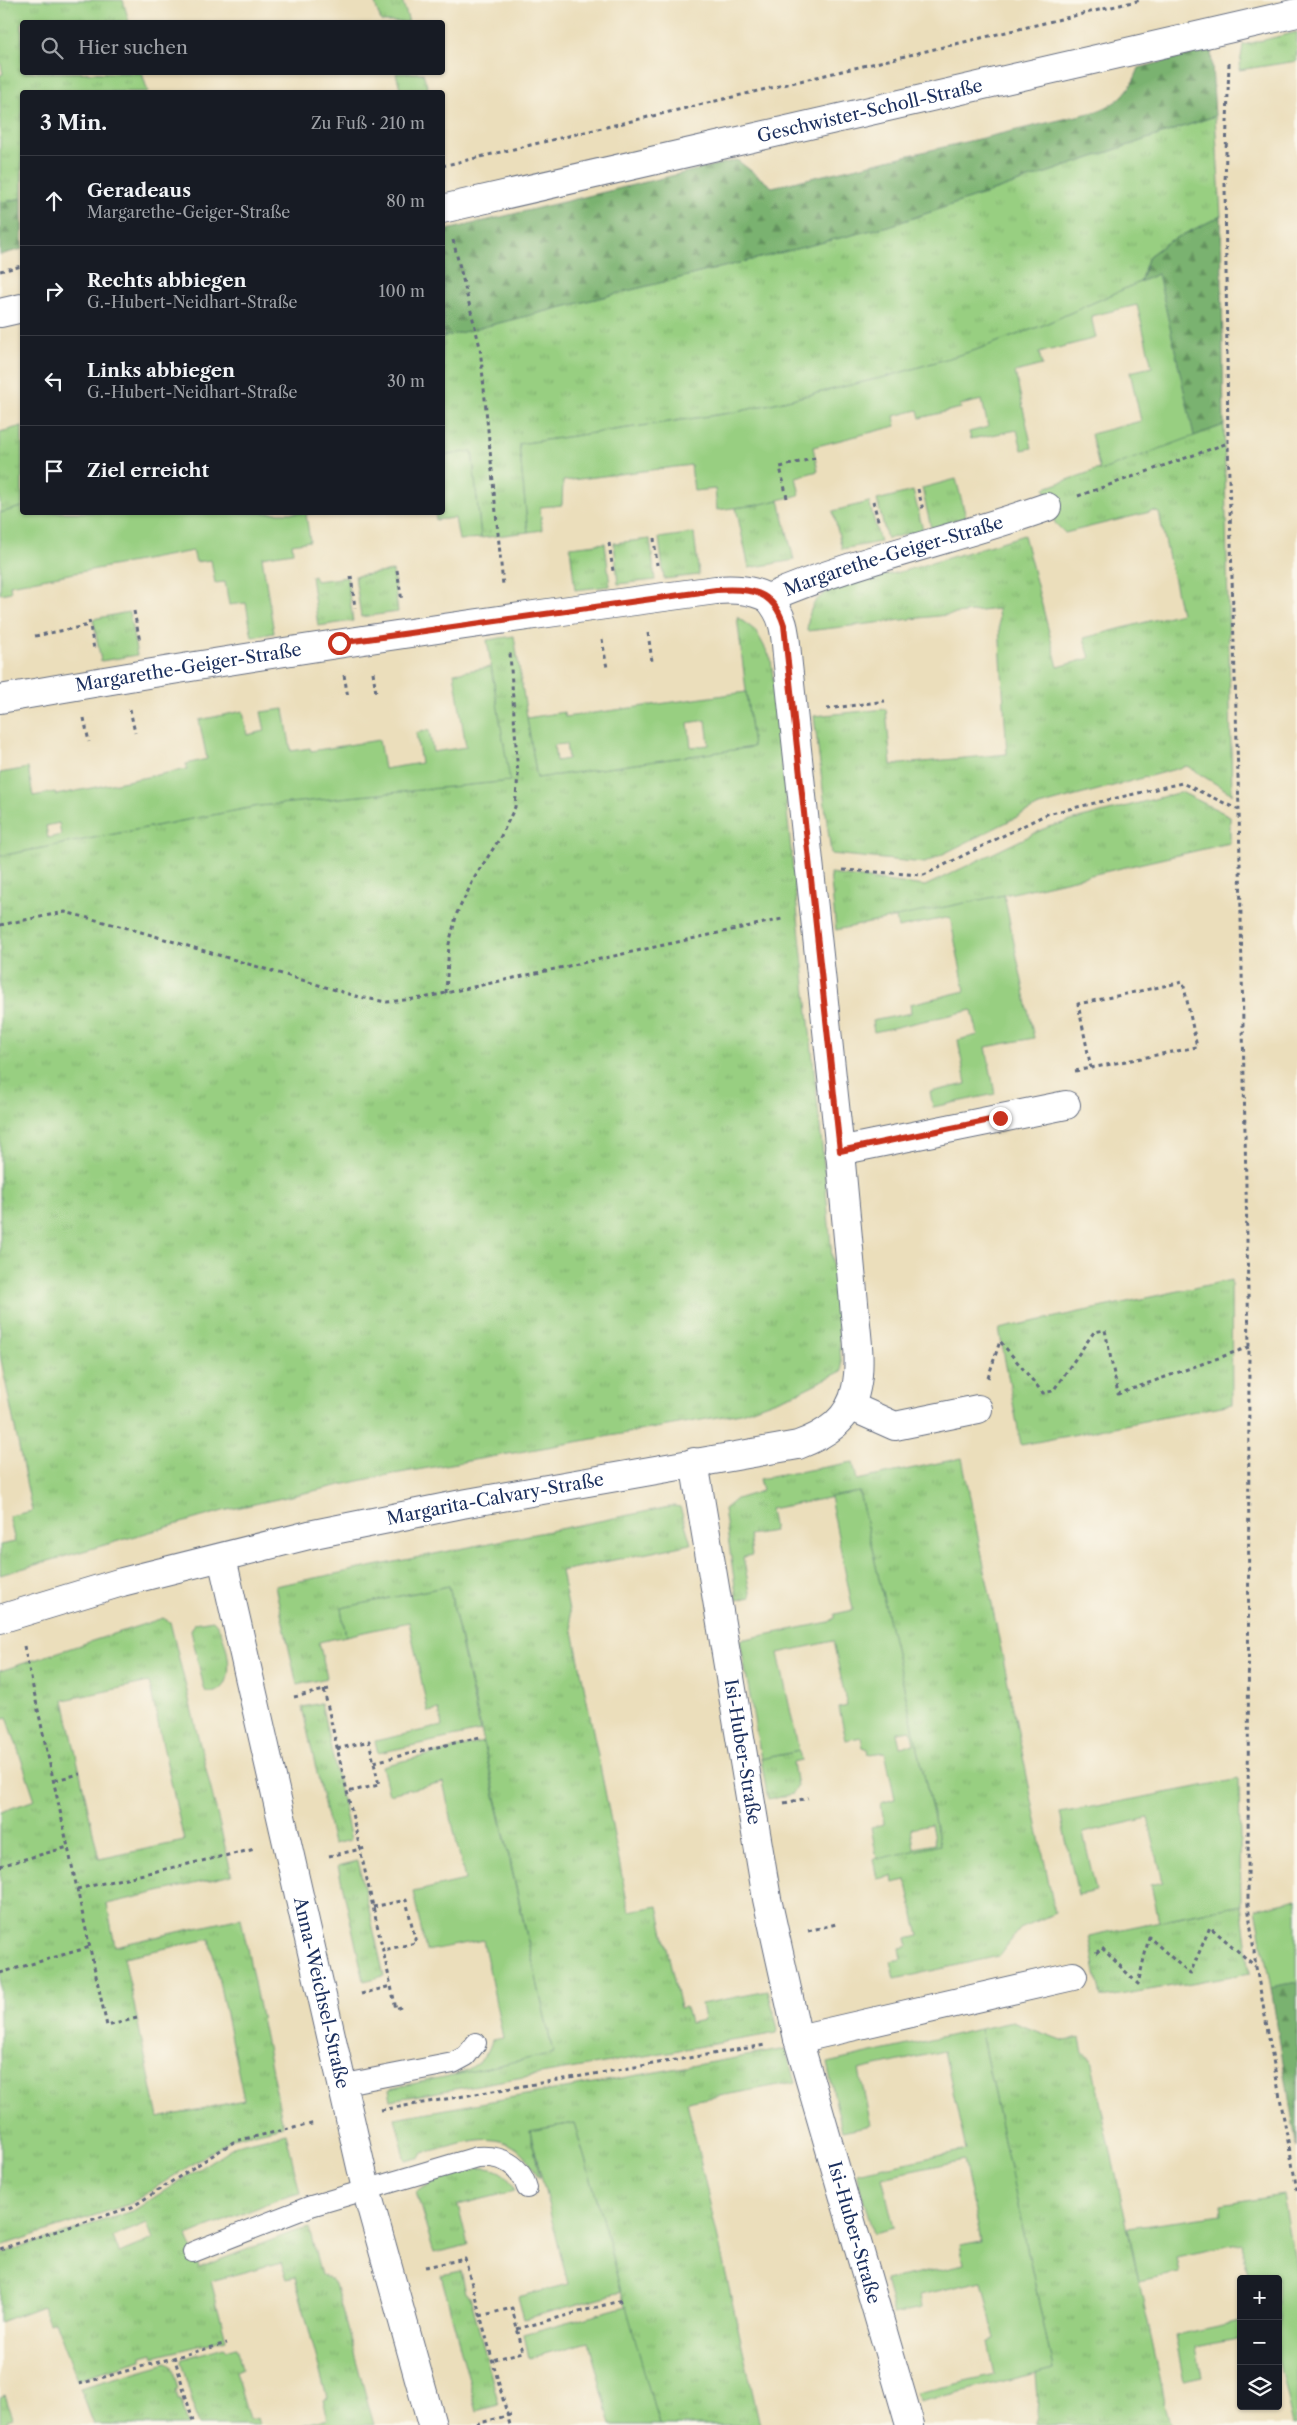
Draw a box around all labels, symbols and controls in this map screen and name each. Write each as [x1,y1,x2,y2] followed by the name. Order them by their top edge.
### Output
[20,20,445,75] search box
[38,34,66,62] icon: search
[78,36,188,59] text: Hier suchen
[755,74,985,147] street label: Geschwister-Scholl-Straße
[40,110,107,135] text: 3 Min.
[311,113,425,133] text: Zu Fuß · 210 m
[87,179,191,202] text: Geradeaus
[40,187,68,215] icon: ahead
[386,191,425,211] text: 80 m
[87,202,290,222] text: Margarethe-Geiger-Straße
[87,269,247,292] text: Rechts abbiegen
[40,277,68,305] icon: right
[379,281,425,301] text: 100 m
[87,292,298,312] text: G.-Hubert-Neidhart-Straße
[87,359,235,382] text: Links abbiegen
[40,367,68,395] icon: left
[387,371,425,391] text: 30 m
[87,382,298,402] text: G.-Hubert-Neidhart-Straße
[40,457,68,485] icon: arrive
[87,459,209,482] text: Ziel erreicht
[781,511,1006,601] street label: Margarethe-Geiger-Straße
[328,632,351,655] route start
[74,638,303,697] street label: Margarethe-Geiger-Straße
[989,1107,1012,1130] route end
[385,1468,606,1530] street label: Margarita-Calvary-Straße
[719,1678,765,1826] street label: Isi-Huber-Straße
[289,1894,354,2091] street label: Anna-Weichsel-Straße
[823,2159,885,2306] street label: Isi-Huber-Straße
[1237,2275,1282,2410] map controls
[1237,2275,1282,2320] button: +
[1237,2320,1282,2365] button: −
[1237,2365,1282,2410] button: layers

